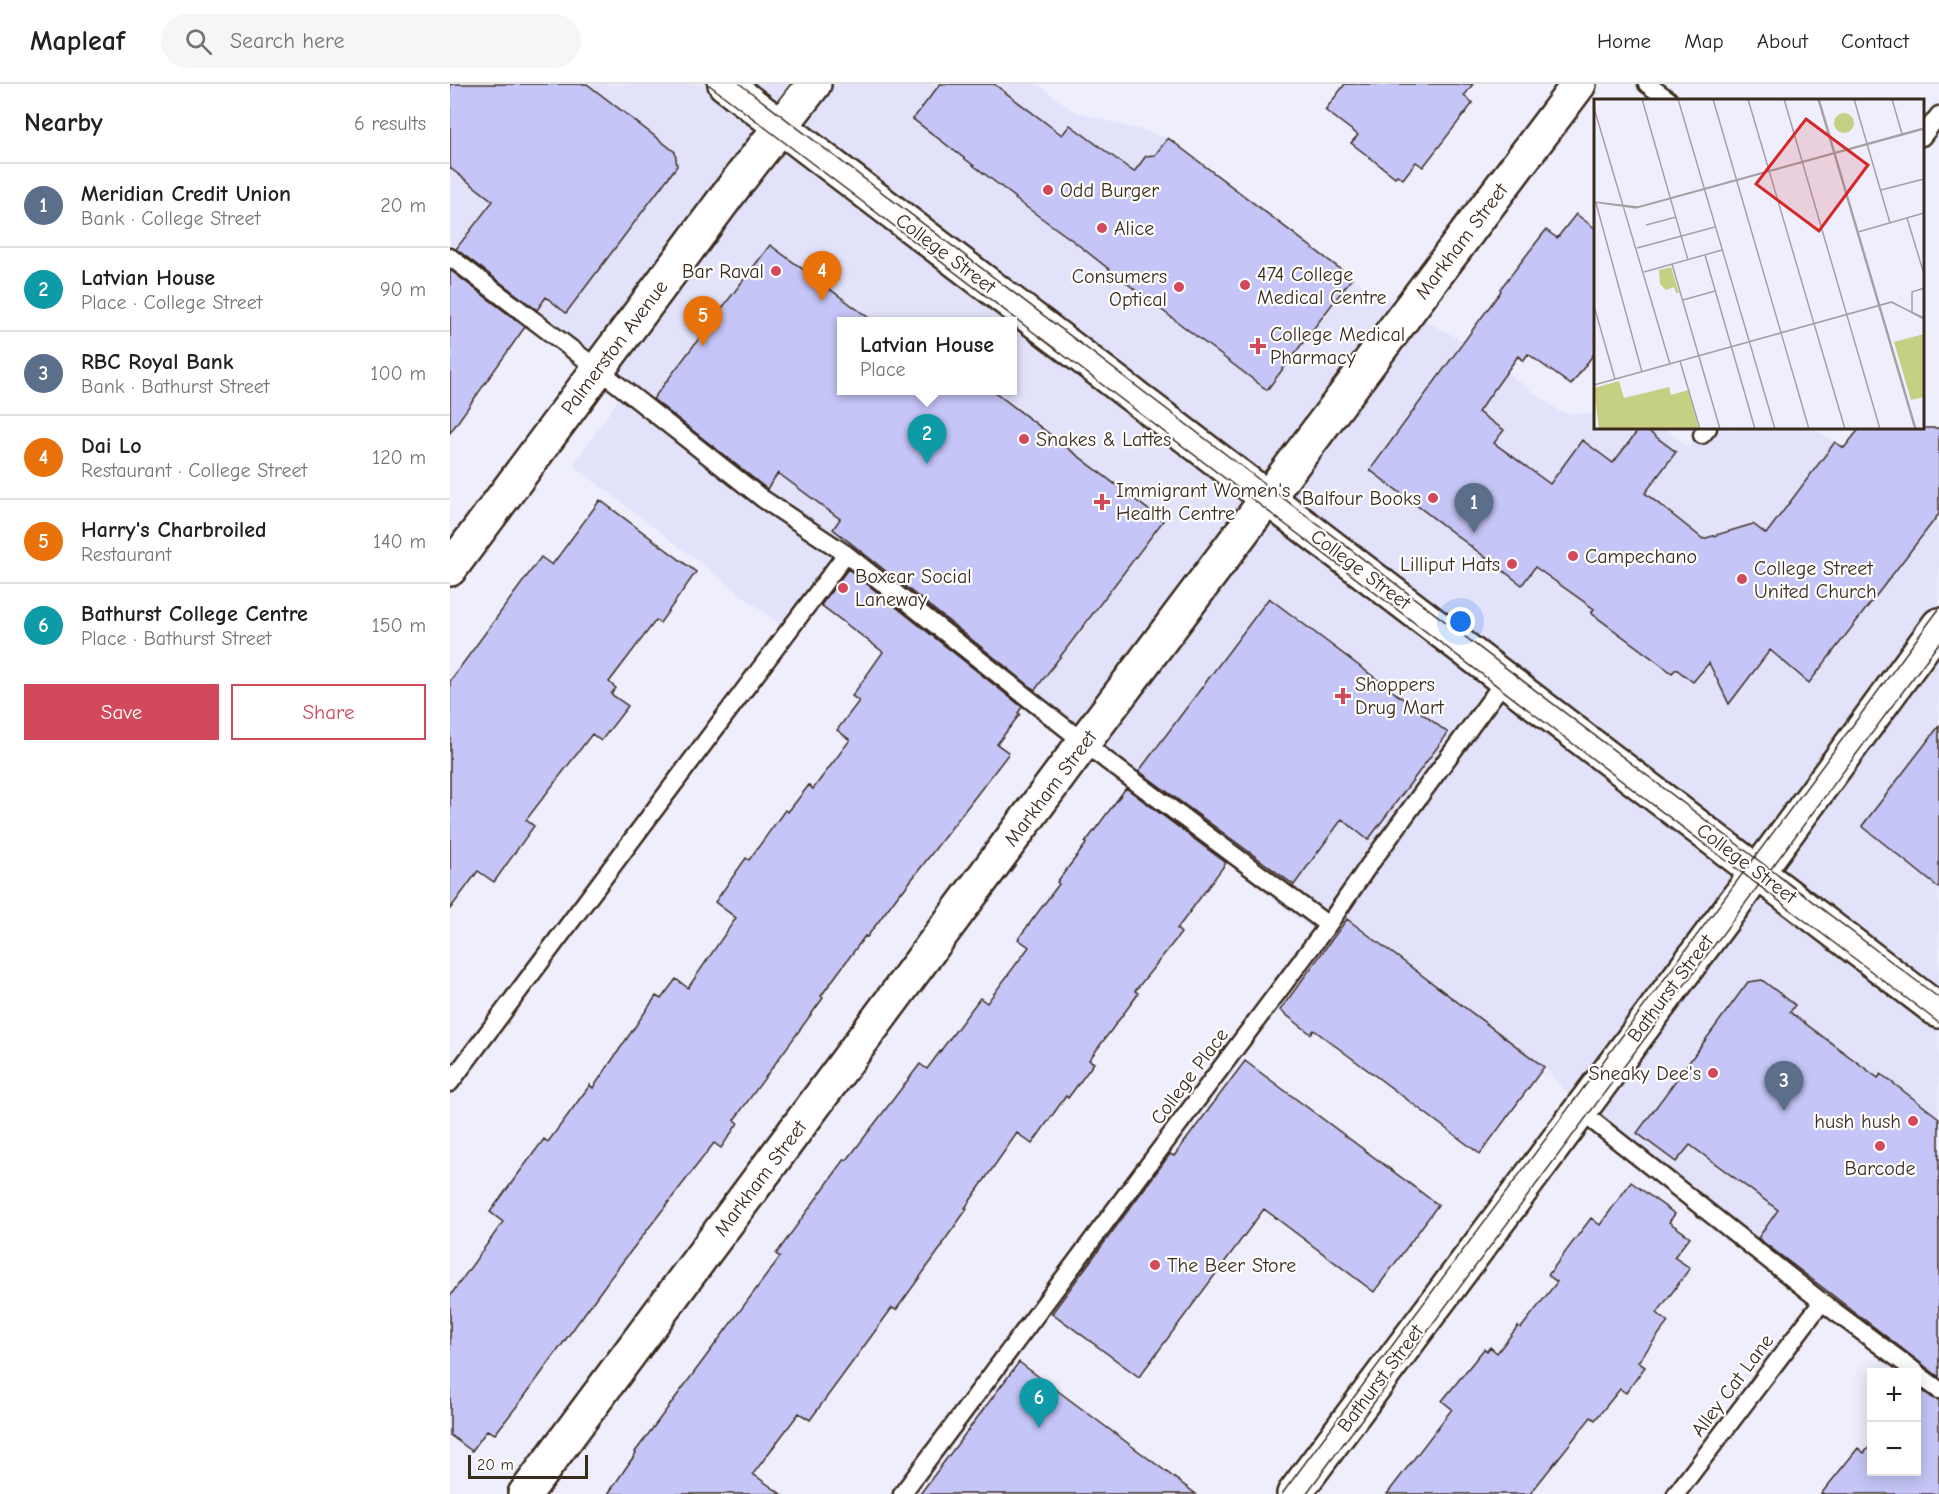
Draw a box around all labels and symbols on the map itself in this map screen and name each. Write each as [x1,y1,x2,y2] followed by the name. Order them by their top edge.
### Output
[1594,99,1924,429] inset map
[1410,178,1513,304] street label: Markham Street
[1060,179,1159,202] place label: Odd Burger
[1041,183,1055,197] marker: Odd Burger
[891,208,1001,299] street label: College Street
[1114,217,1154,240] place label: Alice
[1095,221,1109,235] marker: Alice
[802,252,842,301] pin: 4
[682,260,764,283] place label: Bar Raval
[1257,263,1387,309] place label: 474 College Medical Centre
[769,264,783,278] marker: Bar Raval
[1072,265,1167,311] place label: Consumers Optical
[556,276,672,419] street label: Palmerston Avenue
[1238,278,1252,292] marker: 474 College Medical Centre
[1172,280,1186,294] marker: Consumers Optical
[684,296,722,346] pin: 5
[1270,323,1405,369] place label: College Medical Pharmacy
[1251,339,1265,353] marker: College Medical Pharmacy
[908,414,946,464] pin: 2
[1036,428,1171,451] place label: Snakes & Lattes
[1017,432,1031,446] marker: Snakes & Lattes
[1116,479,1290,525] place label: Immigrant Women's Health Centre
[1454,484,1494,533] pin: 1
[1302,487,1421,510] place label: Balfour Books
[1426,491,1440,505] marker: Balfour Books
[1093,493,1111,511] marker: Immigrant Women's Health Centre
[1306,524,1416,615] street label: College Street
[1585,545,1697,568] place label: Campechano
[1566,549,1580,563] marker: Campechano
[1400,553,1500,576] place label: Lilliput Hats
[1505,557,1519,571] marker: Lilliput Hats
[1754,557,1877,603] place label: College Street United Church
[855,565,972,611] place label: Boxcar Social Laneway
[1735,572,1749,586] marker: College Street United Church
[836,581,850,595] marker: Boxcar Social Laneway
[1446,607,1475,636] your location
[1355,673,1445,719] place label: Shoppers Drug Mart
[1336,689,1350,703] marker: Shoppers Drug Mart
[999,725,1102,851] street label: Markham Street
[1692,818,1802,909] street label: College Street
[1623,929,1719,1046] street label: Bathurst Street
[1146,1024,1233,1129] street label: College Place
[1588,1062,1701,1085] place label: Sneaky Dee's
[1764,1062,1804,1111] pin: 3
[1706,1066,1720,1080] marker: Sneaky Dee's
[1814,1110,1901,1133] place label: hush hush
[1906,1114,1920,1128] marker: hush hush
[709,1115,812,1241] street label: Markham Street
[1873,1139,1887,1153] marker: Barcode
[1845,1157,1915,1180] place label: Barcode
[1167,1254,1296,1277] place label: The Beer Store
[1148,1258,1162,1272] marker: The Beer Store
[1333,1319,1429,1436] street label: Bathurst Street
[1686,1330,1778,1441] street label: Alley Cat Lane
[1020,1378,1058,1428] pin: 6
[468,1452,588,1480] scale bar

